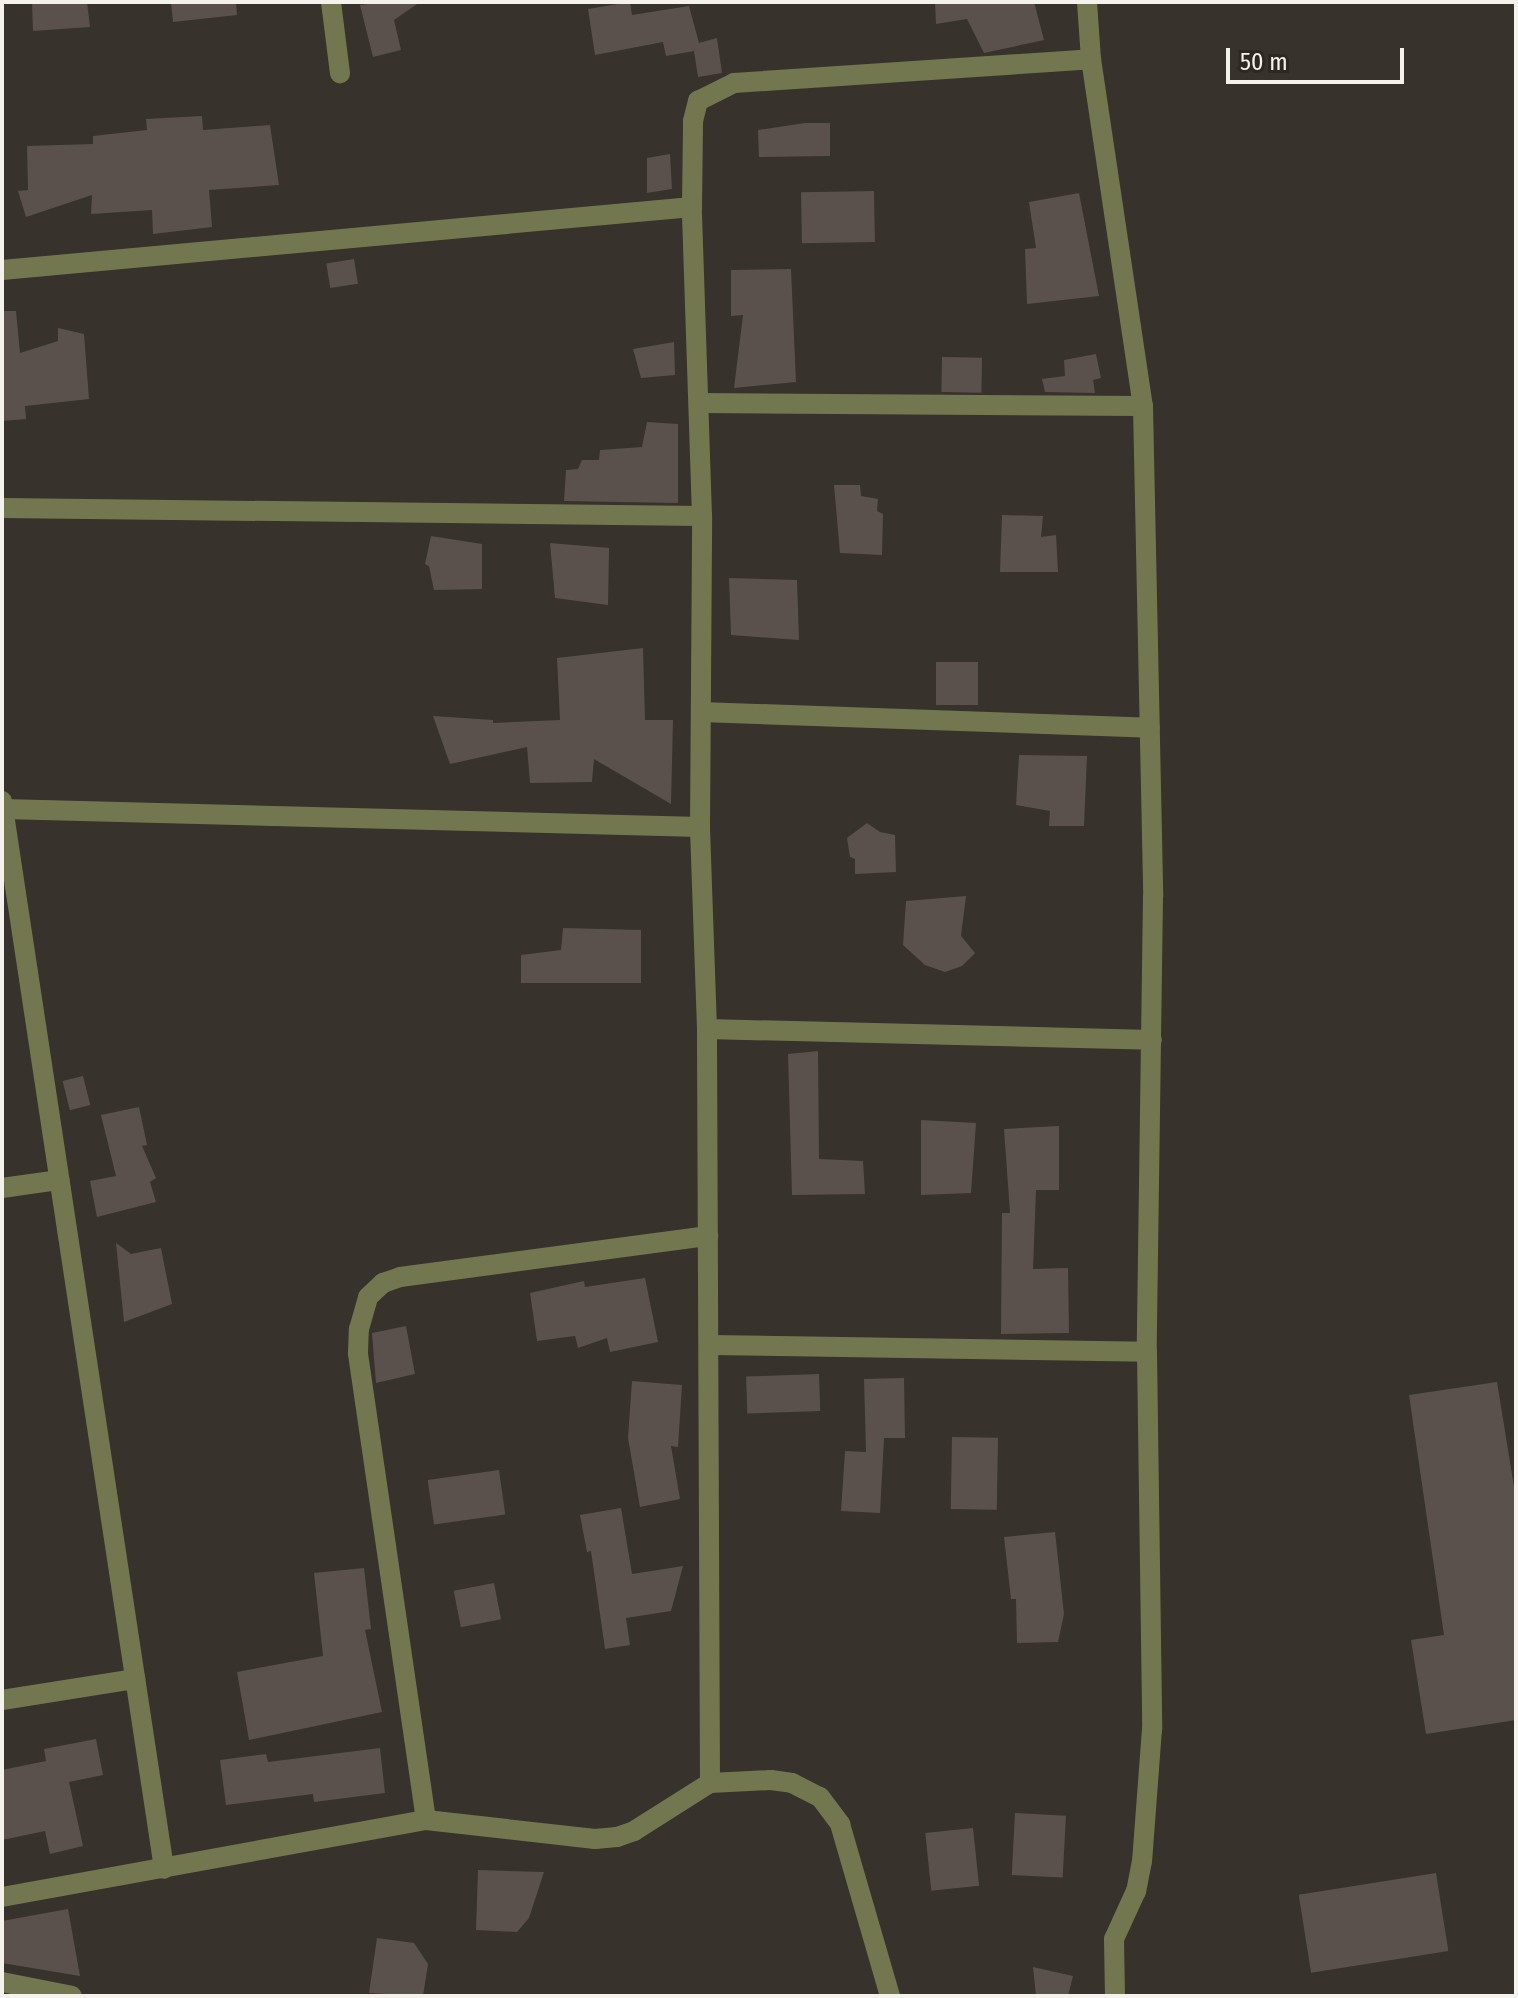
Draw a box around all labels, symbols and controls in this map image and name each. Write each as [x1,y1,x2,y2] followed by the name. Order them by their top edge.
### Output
[1230,32,1408,82] scale bar
[1240,48,1288,76] text: 50 m

